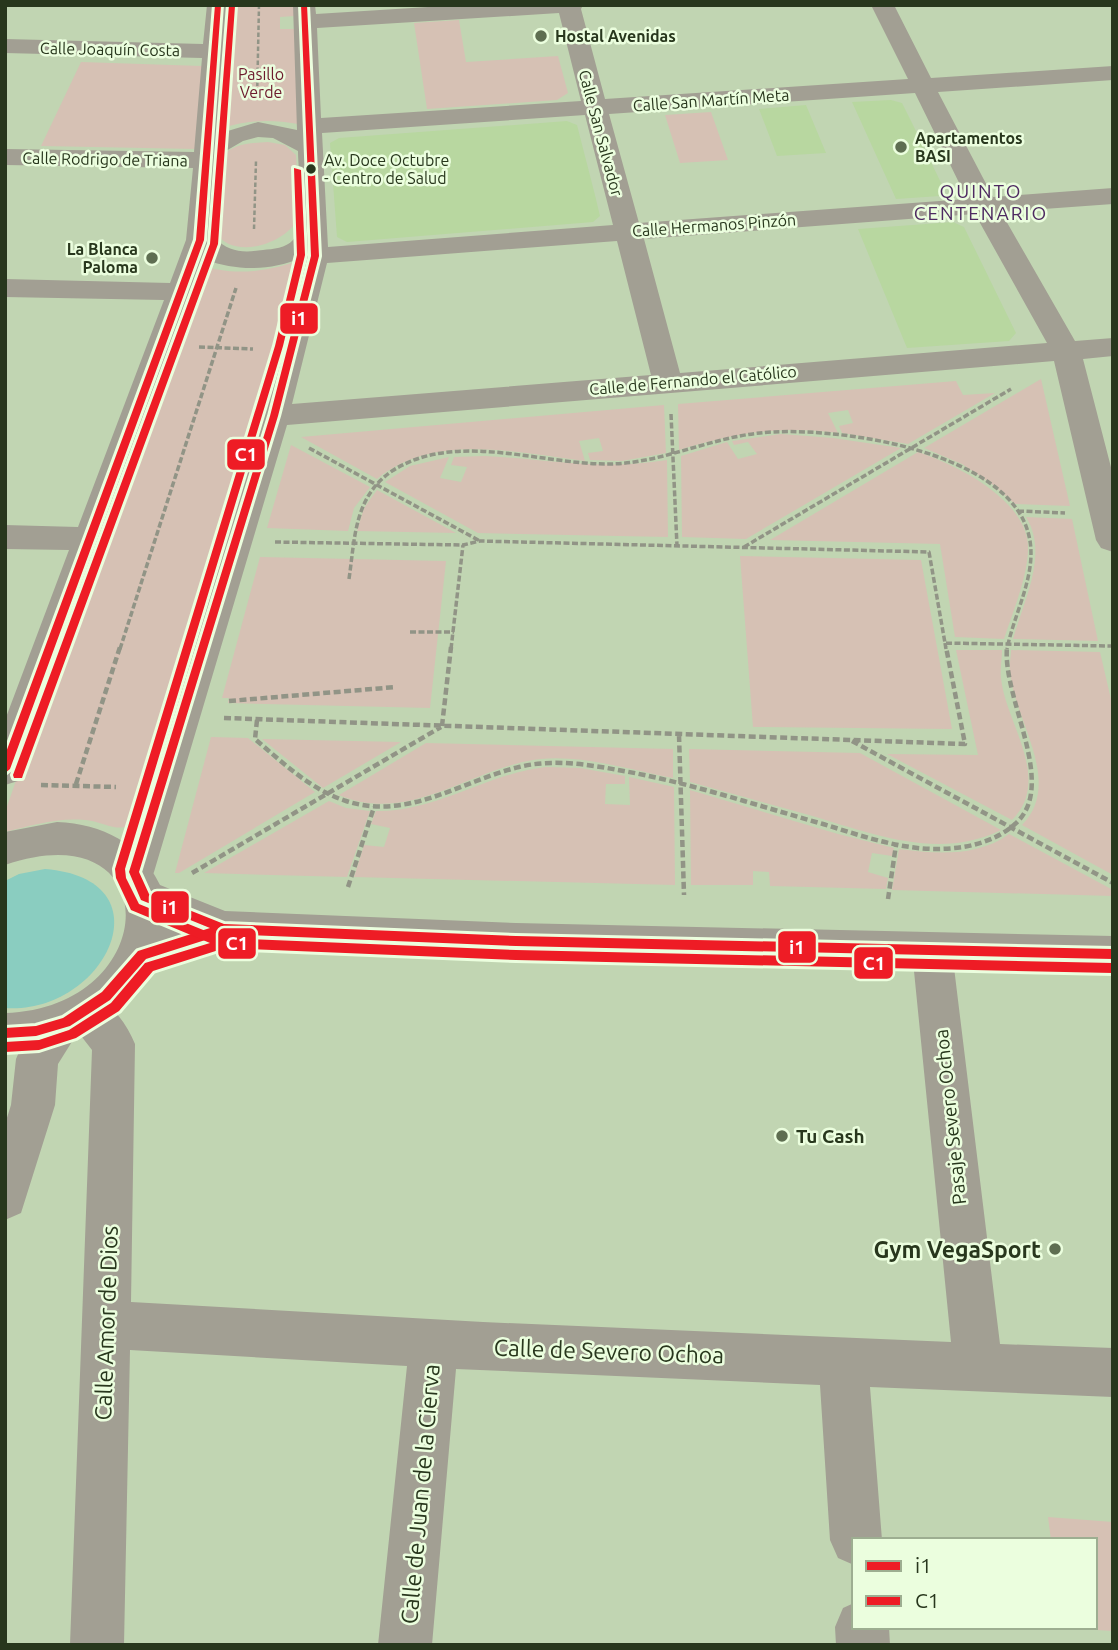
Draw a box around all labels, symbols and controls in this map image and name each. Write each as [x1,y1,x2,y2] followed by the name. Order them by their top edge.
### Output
[555,27,676,45] place label: Hostal Avenidas
[533,28,549,44] marker: Hostal Avenidas
[40,39,180,59] street label: Calle Joaquín Costa
[238,65,284,101] park label: Pasillo Verde
[575,68,627,198] street label: Calle San Salvador
[632,86,790,114] street label: Calle San Martín Meta
[915,129,1023,165] place label: Apartamentos BASI
[893,139,909,155] marker: Apartamentos BASI
[22,149,188,169] street label: Calle Rodrigo de Triana
[324,151,449,187] place label: Av. Doce Octubre - Centro de Salud
[304,162,318,176] marker: Av. Doce Octubre - Centro de Salud
[914,180,1048,224] district label: QUINTO CENTENARIO
[631,210,797,240] street label: Calle Hermanos Pinzón
[67,240,138,276] place label: La Blanca Paloma
[144,250,160,266] marker: La Blanca Paloma
[279,302,319,335] line badge: i1
[291,307,307,329] text: i1
[589,362,797,398] street label: Calle de Fernando el Católico
[226,438,266,471] line badge: C1
[235,443,257,465] text: C1
[150,890,190,924] line badge: i1
[162,896,178,918] text: i1
[217,927,257,960] line badge: C1
[777,930,817,964] line badge: i1
[226,932,248,954] text: C1
[789,936,805,958] text: i1
[853,946,894,980] line badge: C1
[863,952,885,974] text: C1
[930,1028,970,1206] street label: Pasaje Severo Ochoa
[796,1125,865,1147] place label: Tu Cash
[774,1128,790,1144] marker: Tu Cash
[90,1225,122,1421] street label: Calle Amor de Dios
[874,1237,1041,1262] place label: Gym VegaSport
[1047,1241,1063,1257] marker: Gym VegaSport
[493,1334,725,1368] street label: Calle de Severo Ochoa
[396,1363,444,1625] street label: Calle de Juan de la Cierva
[852,1538,1097,1629] legend
[915,1553,932,1577] text: i1
[915,1588,940,1612] text: C1

